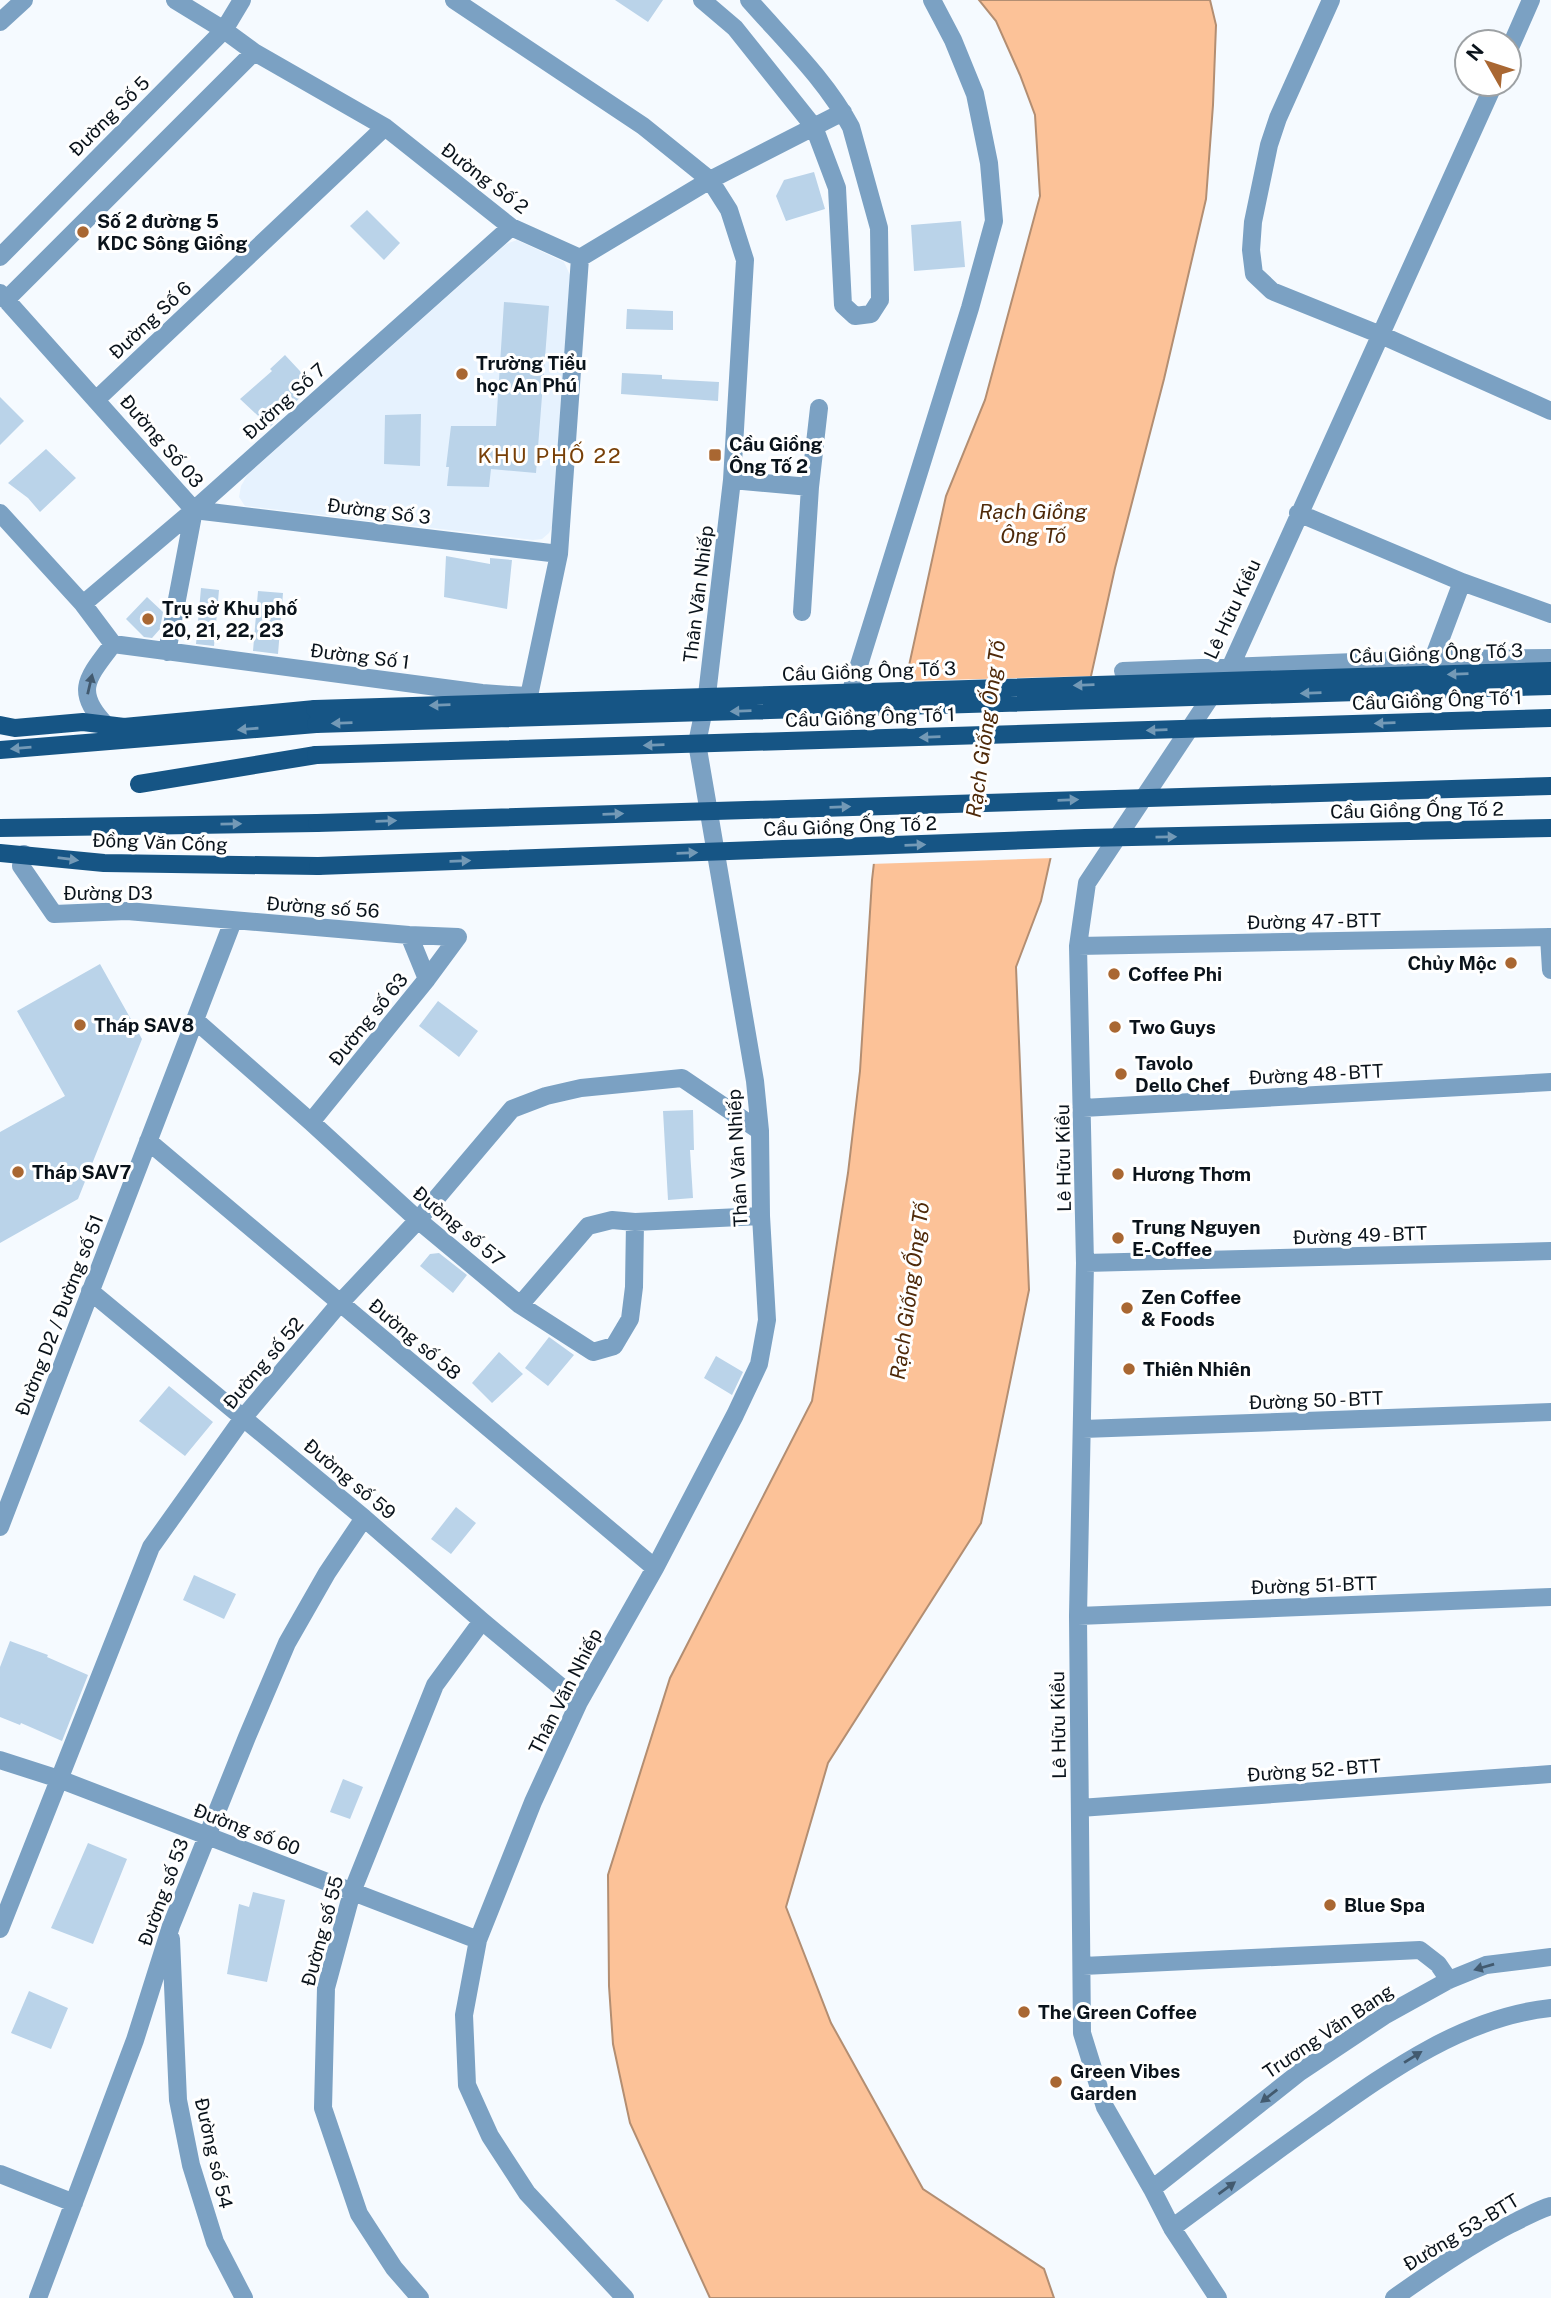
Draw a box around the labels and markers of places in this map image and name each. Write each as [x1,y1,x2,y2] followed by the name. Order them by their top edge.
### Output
[97,210,247,254] place label: Số 2 đường 5 KDC Sông Giồng
[75,224,91,240] marker: Số 2 đường 5 KDC Sông Giồng
[476,352,587,396] place label: Trường Tiểu học An Phú
[454,366,470,382] marker: Trường Tiểu học An Phú
[729,433,822,477] place label: Cầu Giồng Ông Tố 2
[707,447,723,463] marker: Cầu Giồng Ông Tố 2
[162,597,299,641] place label: Trụ sở Khu phố 20, 21, 22, 23
[140,611,156,627] marker: Trụ sở Khu phố 20, 21, 22, 23
[1407,952,1497,974] place label: Chủy Mộc
[1503,955,1519,971] marker: Chủy Mộc
[1128,963,1222,985] place label: Coffee Phi
[1106,966,1122,982] marker: Coffee Phi
[94,1014,194,1036] place label: Tháp SAV8
[1129,1016,1216,1038] place label: Two Guys
[72,1017,88,1033] marker: Tháp SAV8
[1107,1019,1123,1035] marker: Two Guys
[1135,1052,1230,1096] place label: Tavolo Dello Chef
[1113,1066,1129,1082] marker: Tavolo Dello Chef
[32,1161,131,1183] place label: Tháp SAV7
[1132,1163,1251,1185] place label: Hương Thơm
[10,1164,26,1180] marker: Tháp SAV7
[1110,1166,1126,1182] marker: Hương Thơm
[1132,1216,1261,1260] place label: Trung Nguyen E-Coffee
[1110,1230,1126,1246] marker: Trung Nguyen E-Coffee
[1141,1286,1241,1330] place label: Zen Coffee & Foods
[1119,1300,1135,1316] marker: Zen Coffee & Foods
[1143,1358,1251,1380] place label: Thiên Nhiên
[1121,1361,1137,1377] marker: Thiên Nhiên
[1344,1894,1425,1916] place label: Blue Spa
[1322,1897,1338,1913] marker: Blue Spa
[1038,2001,1197,2023] place label: The Green Coffee
[1016,2004,1032,2020] marker: The Green Coffee
[1070,2060,1180,2104] place label: Green Vibes Garden
[1048,2074,1064,2090] marker: Green Vibes Garden

